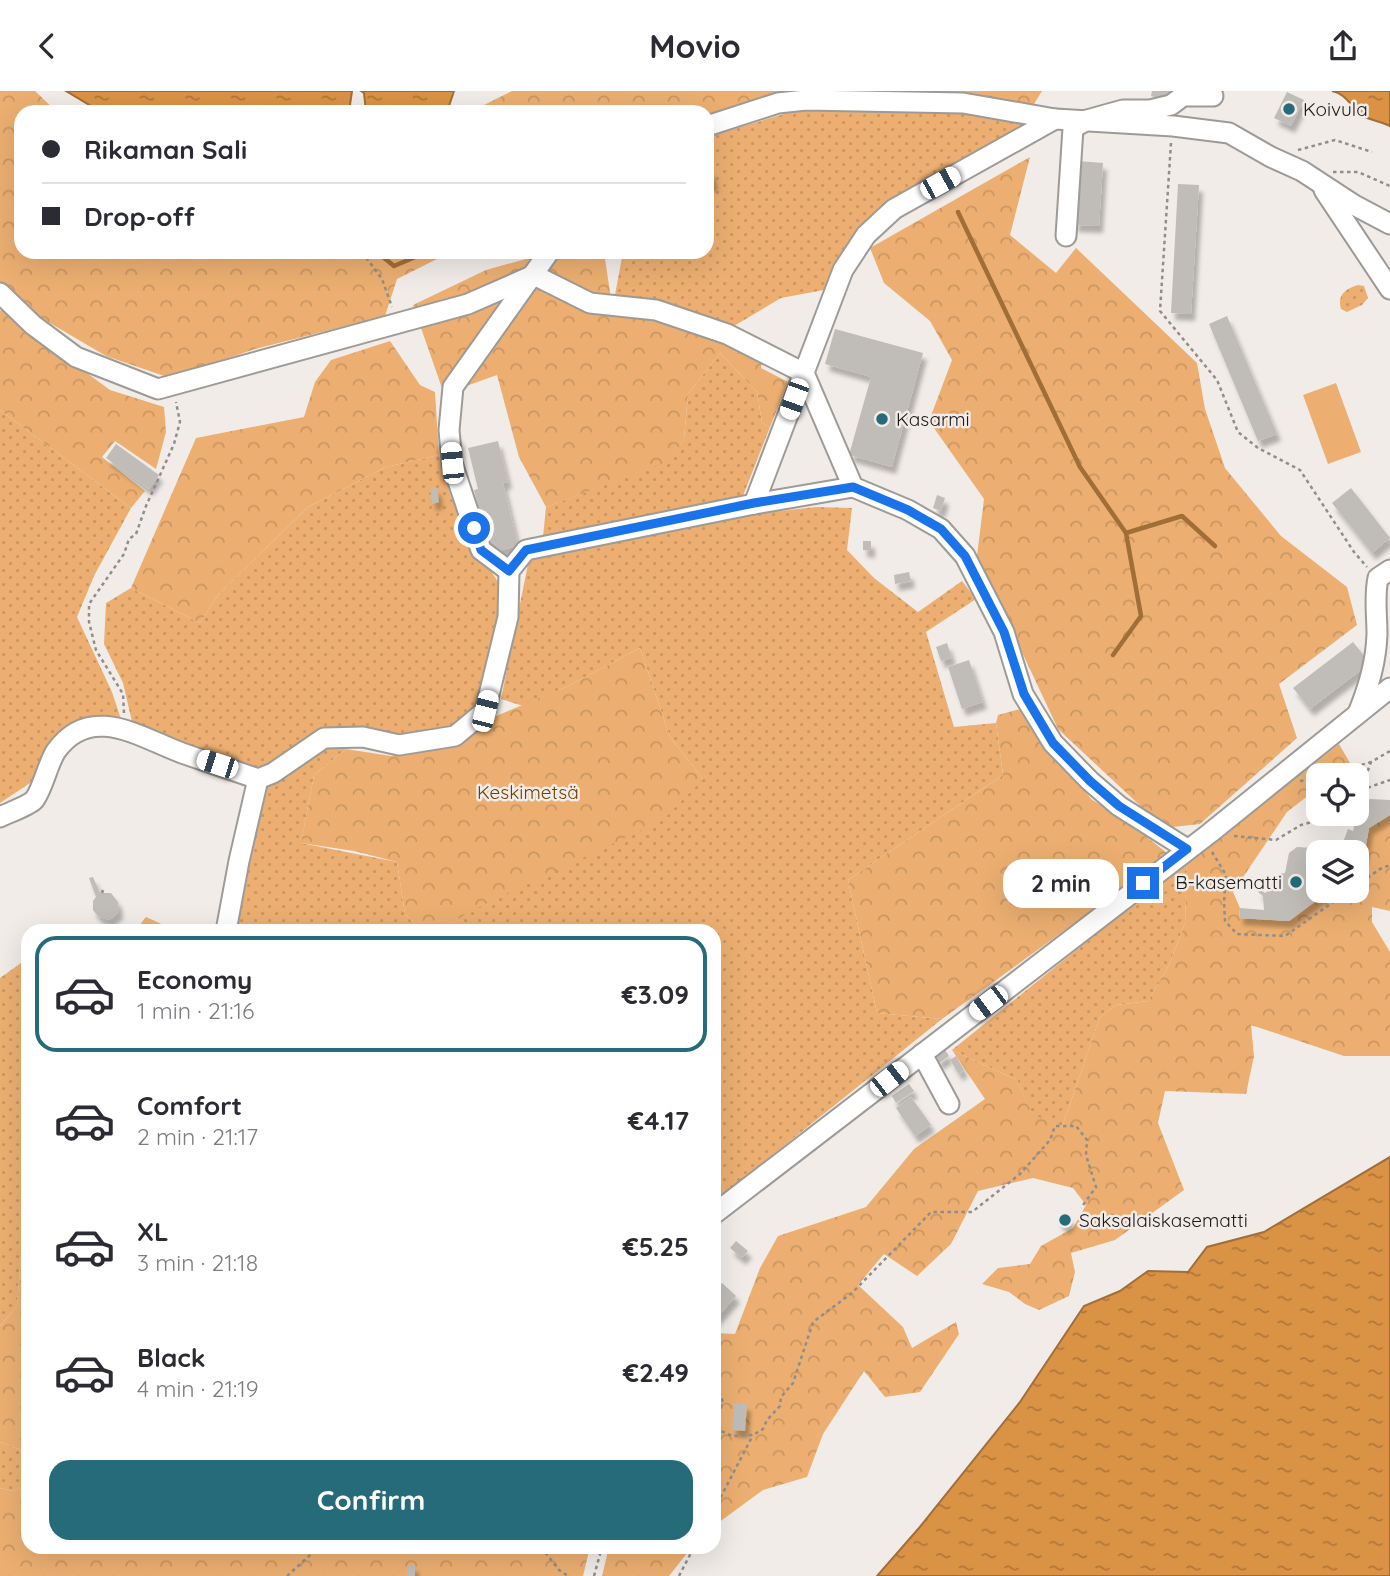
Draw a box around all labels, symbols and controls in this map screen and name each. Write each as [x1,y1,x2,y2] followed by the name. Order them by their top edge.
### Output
[649,26,741,66] text: Movio
[28,27,66,65] icon: back
[1324,27,1362,65] icon: share
[1303,97,1368,121] place label: Koivula
[1281,101,1297,117] marker: Koivula
[84,133,247,166] text: Rikaman Sali
[917,164,964,202] car
[84,200,195,233] text: Drop-off
[777,376,812,422] car
[896,407,970,431] place label: Kasarmi
[874,411,890,427] marker: Kasarmi
[440,441,465,485] car
[458,512,490,544] route start
[470,688,501,734] car
[194,748,241,780] car
[1306,763,1369,903] map controls
[1306,763,1369,826] button: locate
[477,780,579,804] park label: Keskimetsä
[1306,840,1369,903] button: layers
[1003,859,1118,907] callout: 2 min
[1127,867,1159,899] route end
[1031,869,1091,898] text: 2 min
[1175,870,1282,894] place label: B-kasematti
[1288,874,1304,890] marker: B-kasematti
[53,963,116,1026] icon: car
[137,963,252,996] text: Economy
[622,978,689,1011] text: €3.09
[965,982,1012,1024] car
[137,996,254,1025] text: 1 min · 21:16
[866,1058,913,1100] car
[53,1089,116,1152] icon: car
[137,1089,242,1122] text: Comfort
[628,1104,689,1137] text: €4.17
[137,1122,258,1151] text: 2 min · 21:17
[1079,1208,1248,1232] place label: Saksalaiskasematti
[1057,1212,1073,1228] marker: Saksalaiskasematti
[53,1215,116,1278] icon: car
[137,1215,169,1248] text: XL
[623,1230,689,1263] text: €5.25
[137,1248,258,1277] text: 3 min · 21:18
[53,1341,116,1404] icon: car
[137,1341,206,1374] text: Black
[623,1356,689,1389] text: €2.49
[137,1374,259,1403] text: 4 min · 21:19
[49,1460,693,1540] button: Confirm

